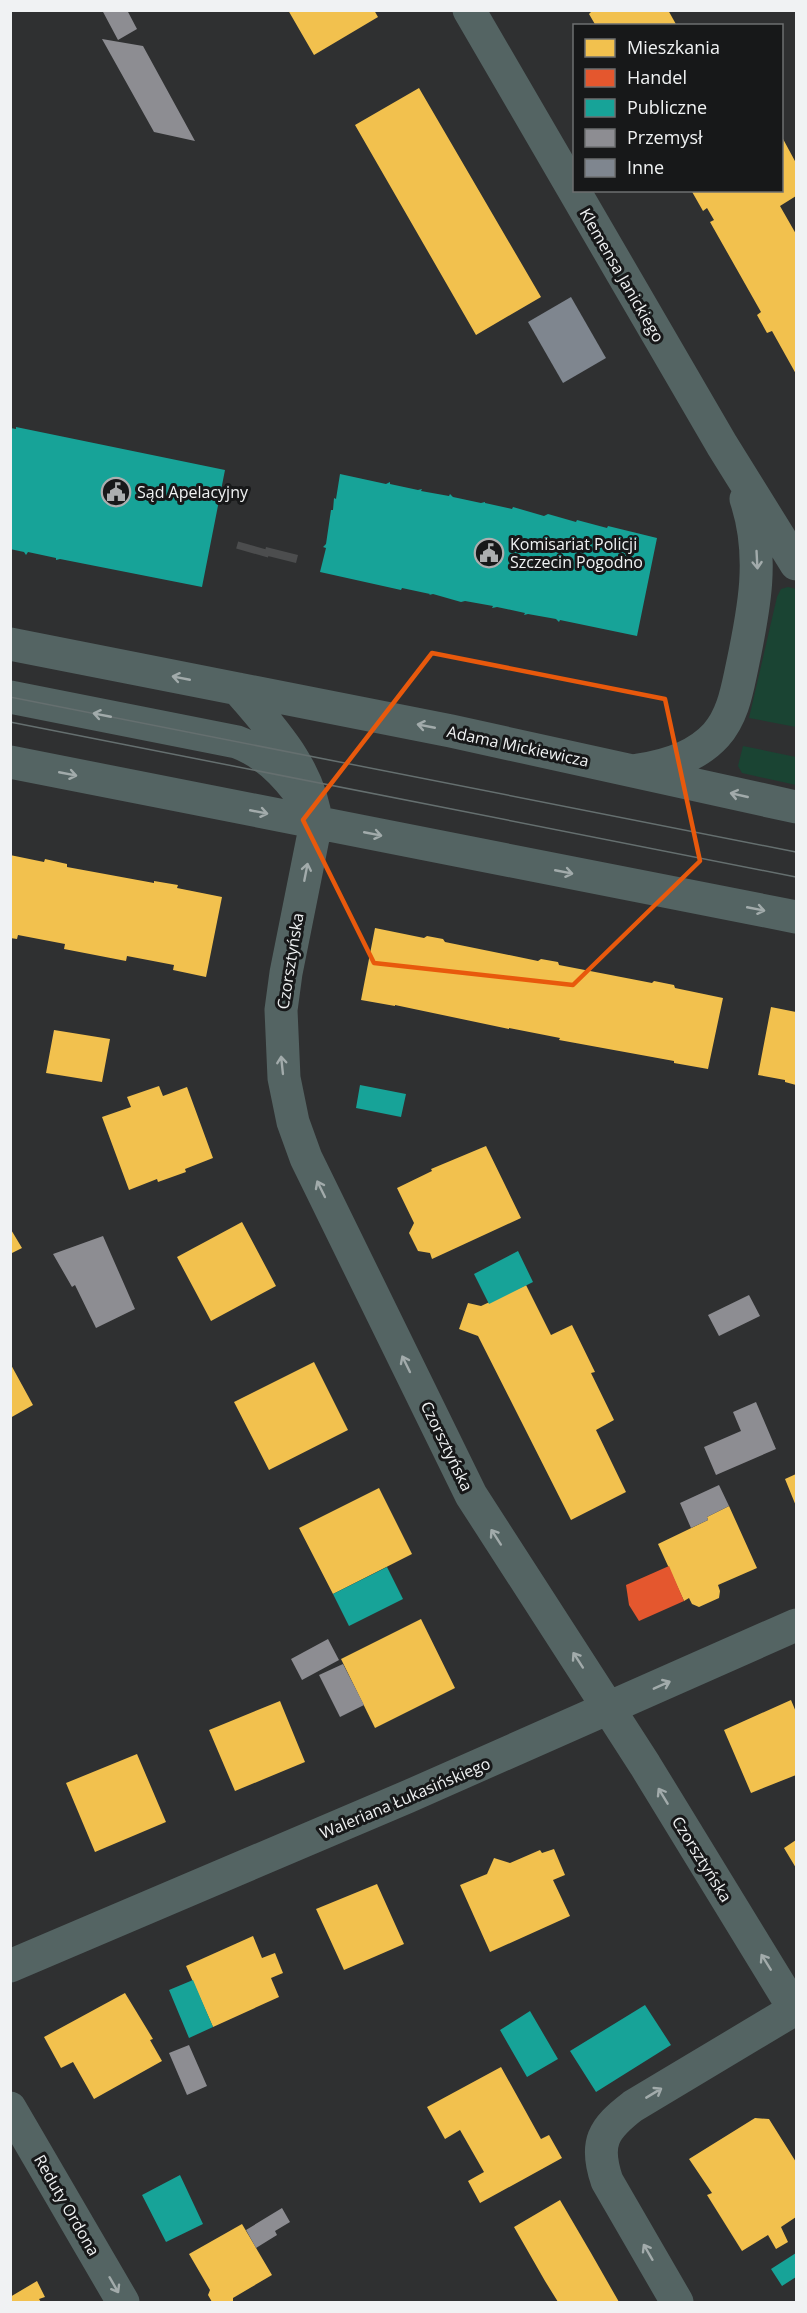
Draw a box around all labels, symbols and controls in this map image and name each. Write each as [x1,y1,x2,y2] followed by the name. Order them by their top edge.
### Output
[573,24,783,192] legend
[627,35,720,59] text: Mieszkania
[627,65,687,89] text: Handel
[627,95,707,119] text: Publiczne
[627,125,703,149] text: Przemysł
[627,155,664,179] text: Inne
[575,204,669,346] street label: Klemensa Janickiego
[100,476,132,508] public building icon: Sąd Apelacyjny
[137,481,249,503] place label: Sąd Apelacyjny
[510,533,643,573] place label: Komisariat Policji Szczecin Pogodno
[473,537,505,569] public building icon: Komisariat Policji Szczecin Pogodno
[751,550,762,570] one-way arrow
[171,672,191,683] one-way arrow
[92,709,112,720] one-way arrow
[417,720,436,731] one-way arrow
[445,720,591,772] street label: Adama Mickiewicza
[58,769,77,780] one-way arrow
[730,788,749,800] one-way arrow
[249,807,268,818] one-way arrow
[363,829,382,840] one-way arrow
[301,863,312,882] one-way arrow
[554,867,574,878] one-way arrow
[745,904,765,915] one-way arrow
[272,911,308,1011] street label: Czorsztyńska
[276,1055,287,1075] one-way arrow
[314,1180,326,1198] one-way arrow
[400,1356,412,1374] one-way arrow
[416,1397,478,1495] street label: Czorsztyńska
[490,1529,502,1546] one-way arrow
[571,1651,584,1668] one-way arrow
[652,1679,671,1690] one-way arrow
[316,1752,494,1844] street label: Waleriana Łukasińskiego
[657,1788,669,1805] one-way arrow
[667,1812,737,1906] street label: Czorsztyńska
[759,1954,771,1971] one-way arrow
[645,2087,662,2099] one-way arrow
[29,2150,105,2260] street label: Reduty Ordona
[642,2244,654,2261] one-way arrow
[108,2277,120,2294] one-way arrow

